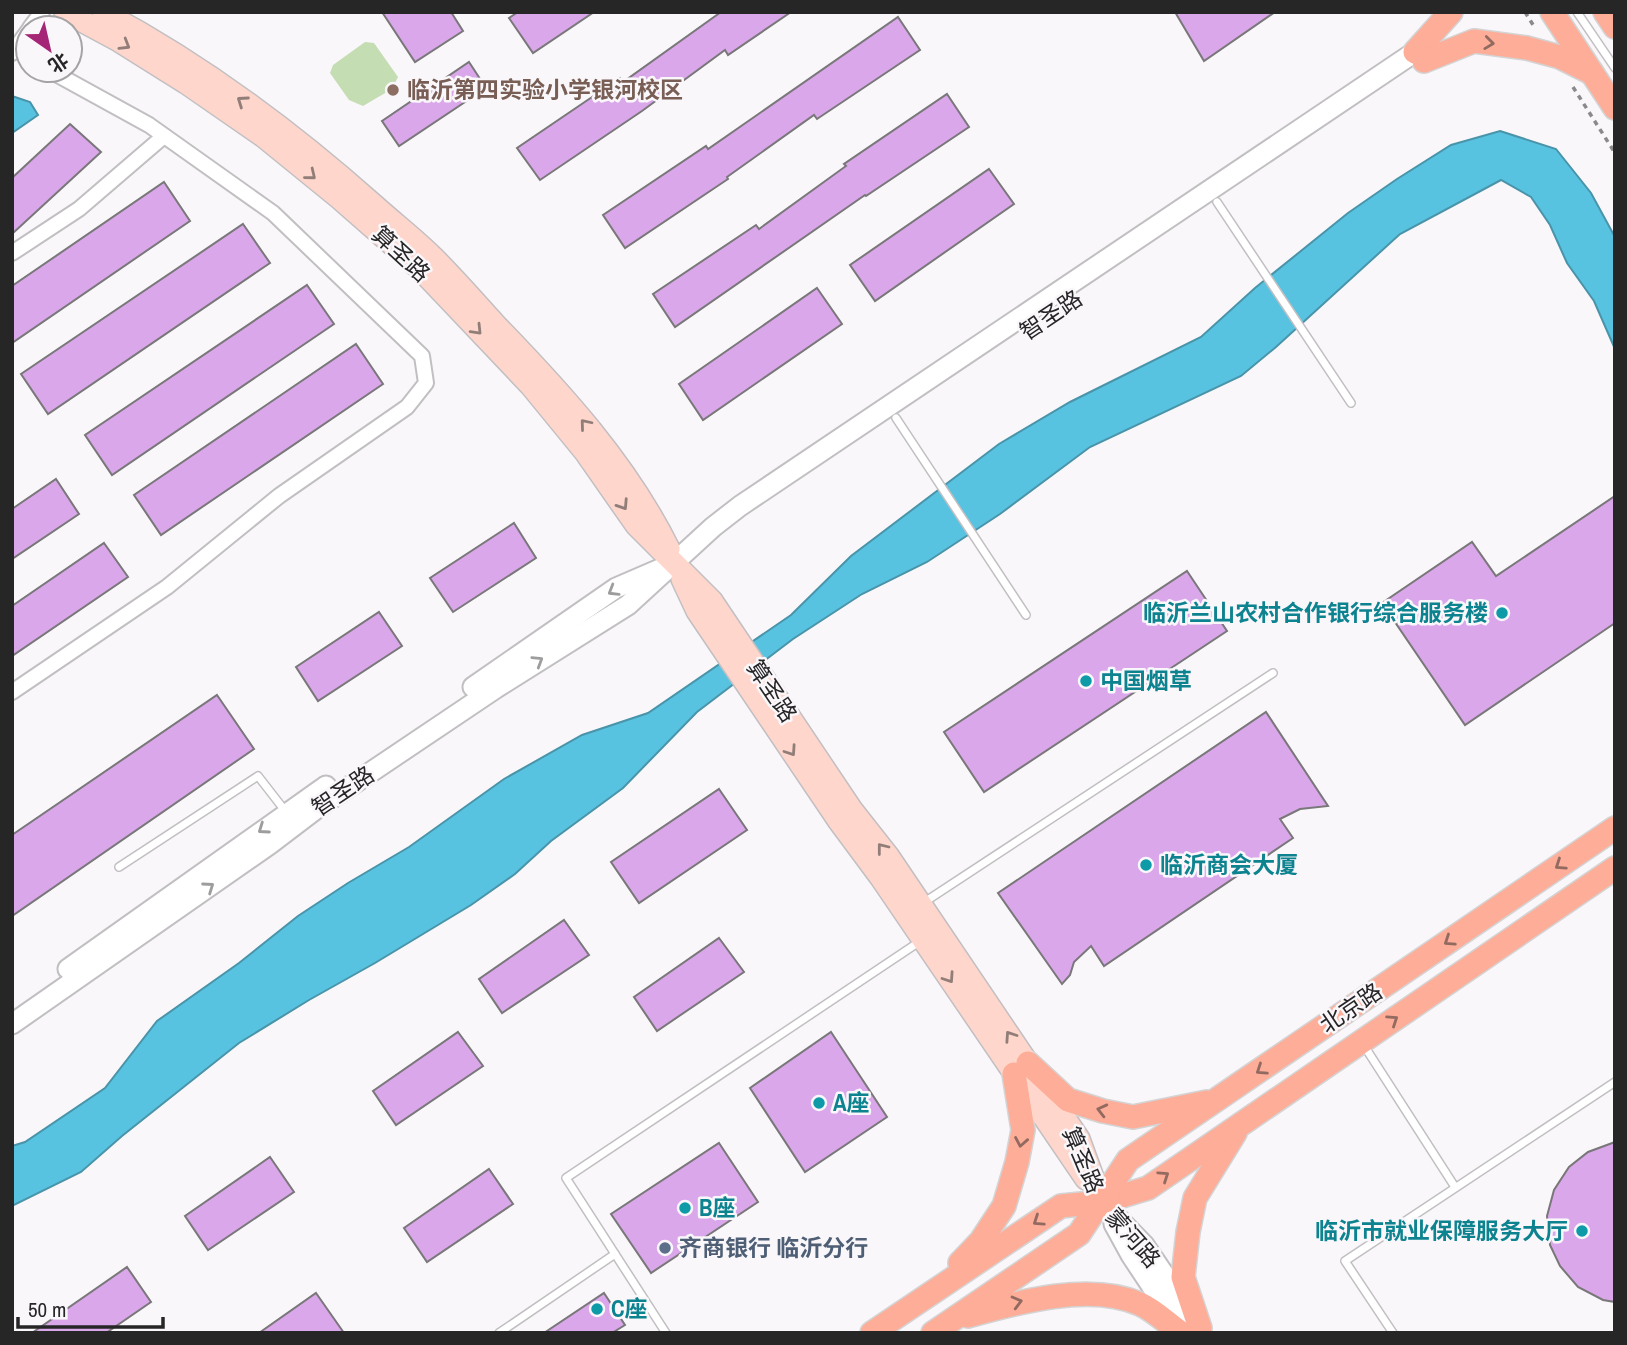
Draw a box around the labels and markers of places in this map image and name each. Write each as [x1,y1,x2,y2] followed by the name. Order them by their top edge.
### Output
[407,74,683,105] place label: 临沂第四实验小学银河校区
[385,82,401,98] marker: 临沂第四实验小学银河校区
[1143,597,1488,628] place label: 临沂兰山农村合作银行综合服务楼
[1494,605,1510,621] marker: 临沂兰山农村合作银行综合服务楼
[1100,665,1192,696] place label: 中国烟草
[1078,673,1094,689] marker: 中国烟草
[1160,849,1298,880] place label: 临沂商会大厦
[1138,857,1154,873] marker: 临沂商会大厦
[833,1087,870,1118] place label: A座
[811,1095,827,1111] marker: A座
[699,1192,736,1223] place label: B座
[677,1200,693,1216] marker: B座
[1315,1215,1568,1246] place label: 临沂市就业保障服务大厅
[1574,1223,1590,1239] marker: 临沂市就业保障服务大厅
[679,1232,868,1263] place label: 齐商银行 临沂分行
[657,1240,673,1256] marker: 齐商银行 临沂分行
[611,1293,648,1324] place label: C座
[589,1301,605,1317] marker: C座

